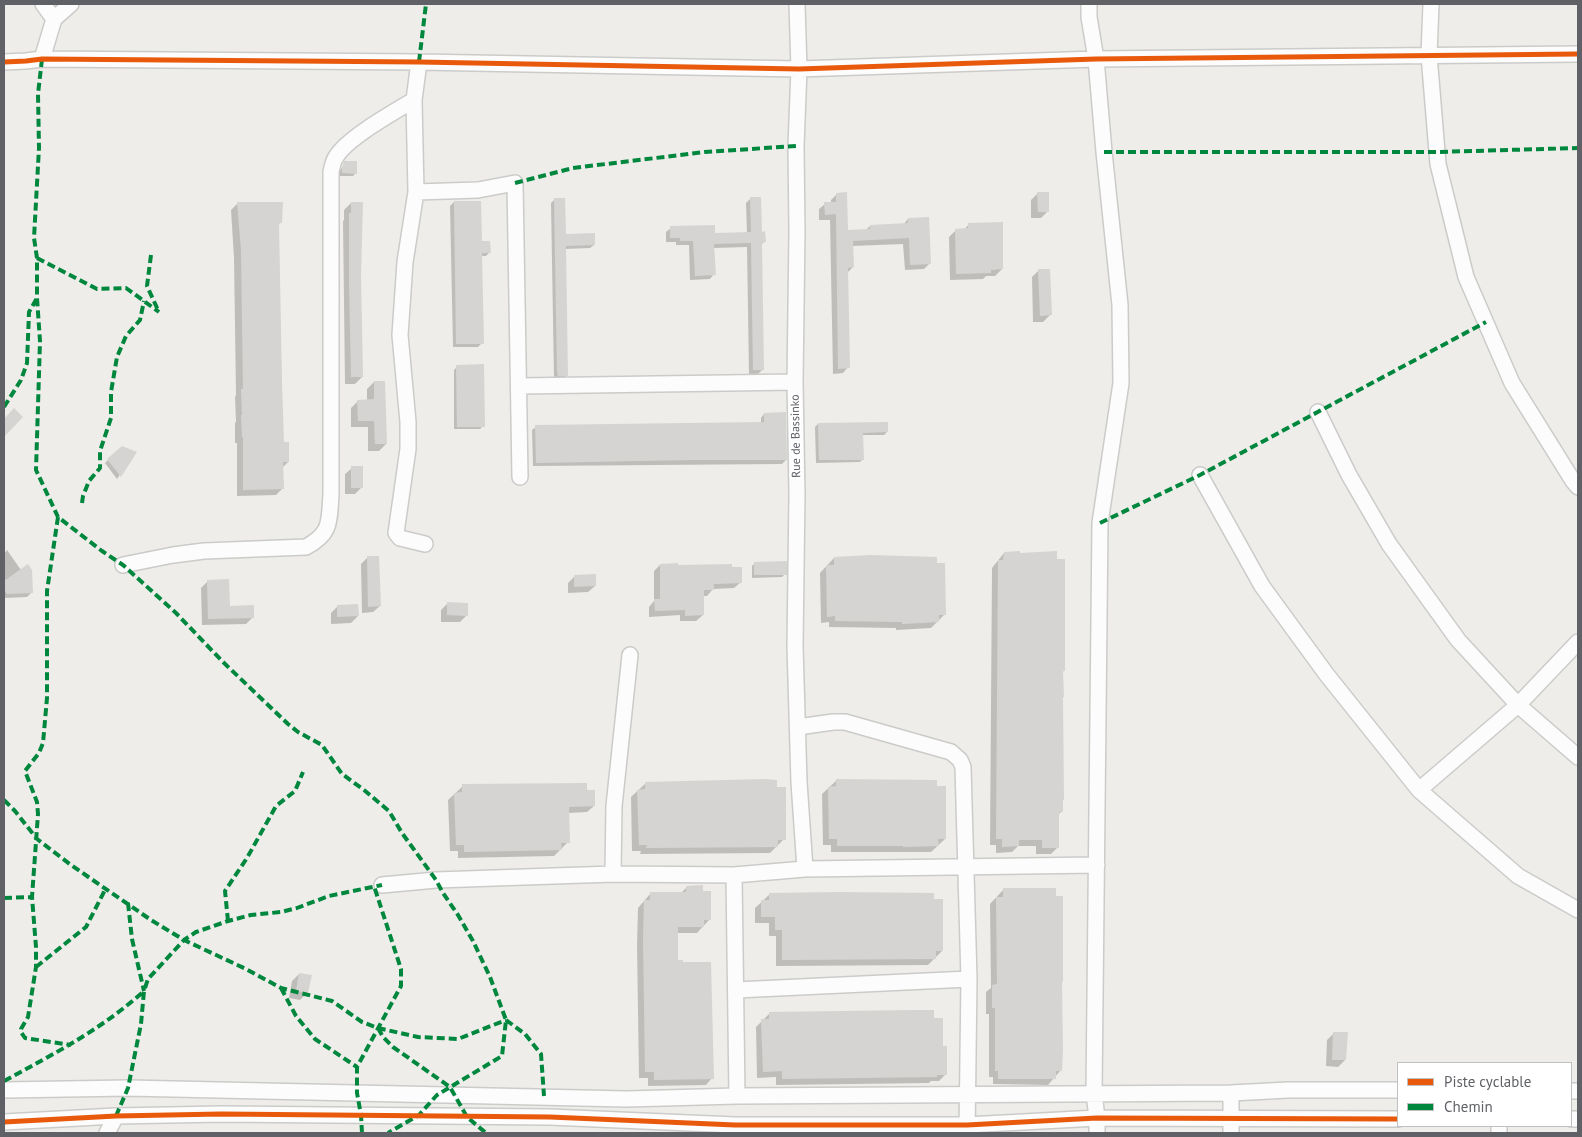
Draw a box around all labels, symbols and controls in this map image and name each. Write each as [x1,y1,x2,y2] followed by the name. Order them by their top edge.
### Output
[788,394,804,478] street label: Rue de Bassinko
[1397,1062,1572,1127] legend
[1444,1072,1531,1091] text: Piste cyclable
[1444,1097,1493,1116] text: Chemin

